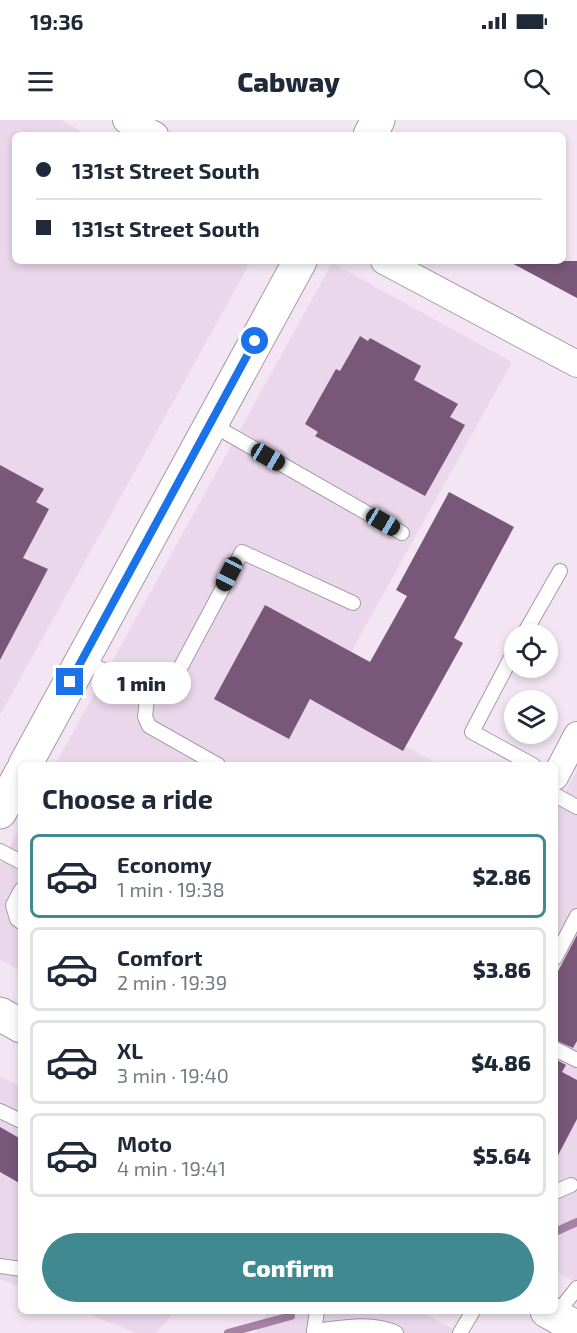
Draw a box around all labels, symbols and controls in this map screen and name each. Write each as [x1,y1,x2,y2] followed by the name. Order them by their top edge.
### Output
[30,8,84,34] text: 19:36
[24,65,57,98] icon: menu
[237,65,340,97] text: Cabway
[520,65,553,98] icon: search
[72,157,260,183] text: 131st Street South
[72,215,260,241] text: 131st Street South
[241,327,268,354] route start
[248,440,288,474] car
[363,505,403,539] car
[213,554,245,594] car
[504,624,558,744] map controls
[504,624,558,678] button: locate
[91,661,190,703] callout: 1 min
[56,668,83,695] route end
[117,671,166,695] text: 1 min
[504,690,558,744] button: layers
[42,782,213,814] text: Choose a ride
[45,849,99,903] icon: car
[117,851,212,877] text: Economy
[472,863,531,889] text: $2.86
[117,877,225,901] text: 1 min · 19:38
[45,942,99,996] icon: car
[117,944,202,970] text: Comfort
[473,956,531,982] text: $3.86
[117,970,227,994] text: 2 min · 19:39
[45,1035,99,1089] icon: car
[117,1037,143,1063] text: XL
[471,1049,531,1075] text: $4.86
[117,1063,229,1087] text: 3 min · 19:40
[45,1128,99,1182] icon: car
[117,1130,172,1156] text: Moto
[473,1142,531,1168] text: $5.64
[117,1156,226,1180] text: 4 min · 19:41
[42,1233,534,1302] button: Confirm

